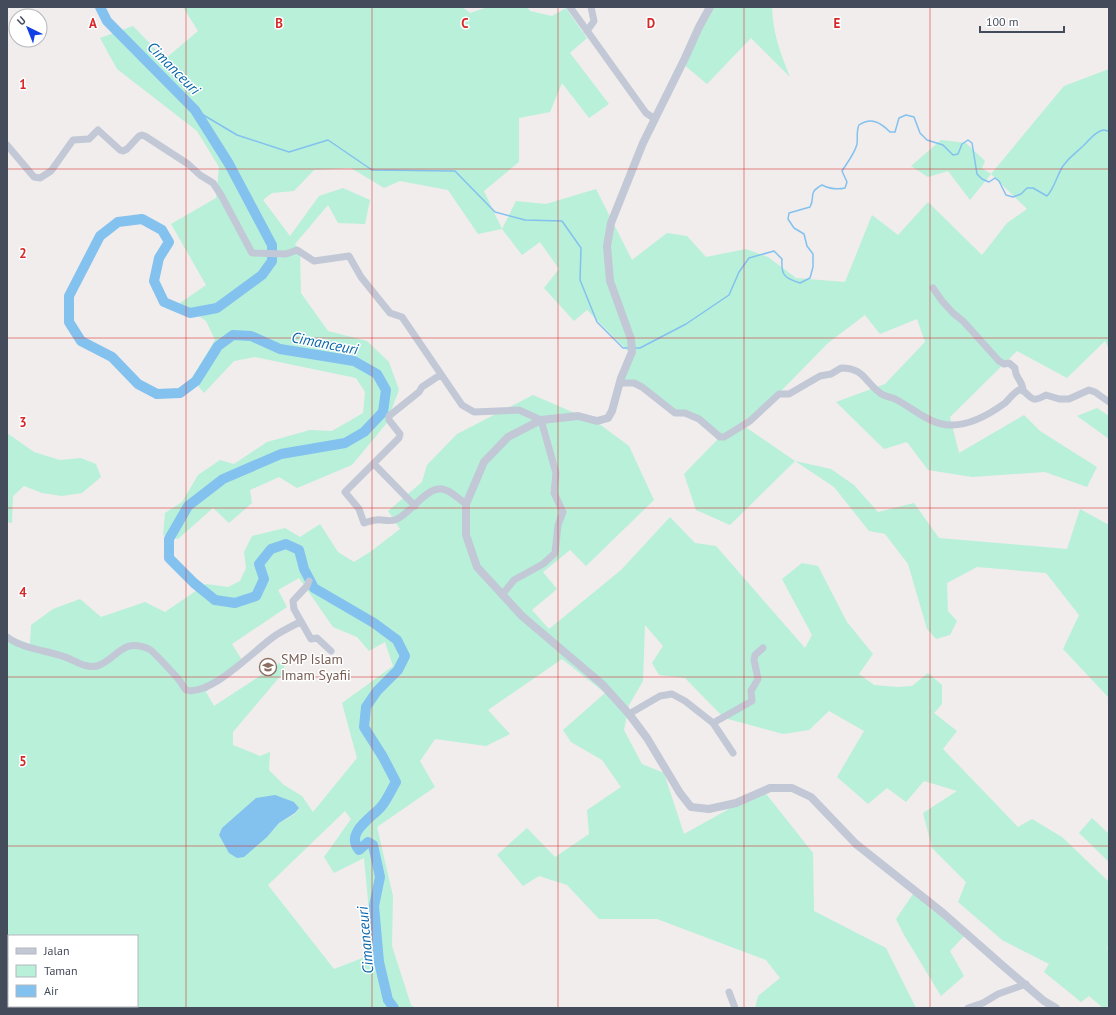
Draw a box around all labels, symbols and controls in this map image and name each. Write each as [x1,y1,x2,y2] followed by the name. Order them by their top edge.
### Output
[8,8,48,48] north arrow
[980,8,1064,34] scale bar
[14,13,29,28] text: U
[986,14,1019,29] text: 100 m
[89,15,97,32] text: A
[275,15,283,32] text: B
[461,15,469,32] text: C
[647,15,655,32] text: D
[834,15,841,32] text: E
[143,37,205,99] water label: Cimanceuri
[19,76,27,93] text: 1
[19,245,27,262] text: 2
[290,327,361,359] water label: Cimanceuri
[19,414,27,431] text: 3
[19,584,27,601] text: 4
[281,650,351,684] place label: SMP Islam Imam Syafii
[258,657,278,677] school or university icon: SMP Islam Imam Syafii
[19,753,27,770] text: 5
[352,904,377,974] water label: Cimanceuri
[8,935,138,1007] legend
[43,943,69,958] text: Jalan
[44,963,78,978] text: Taman
[44,983,58,998] text: Air

